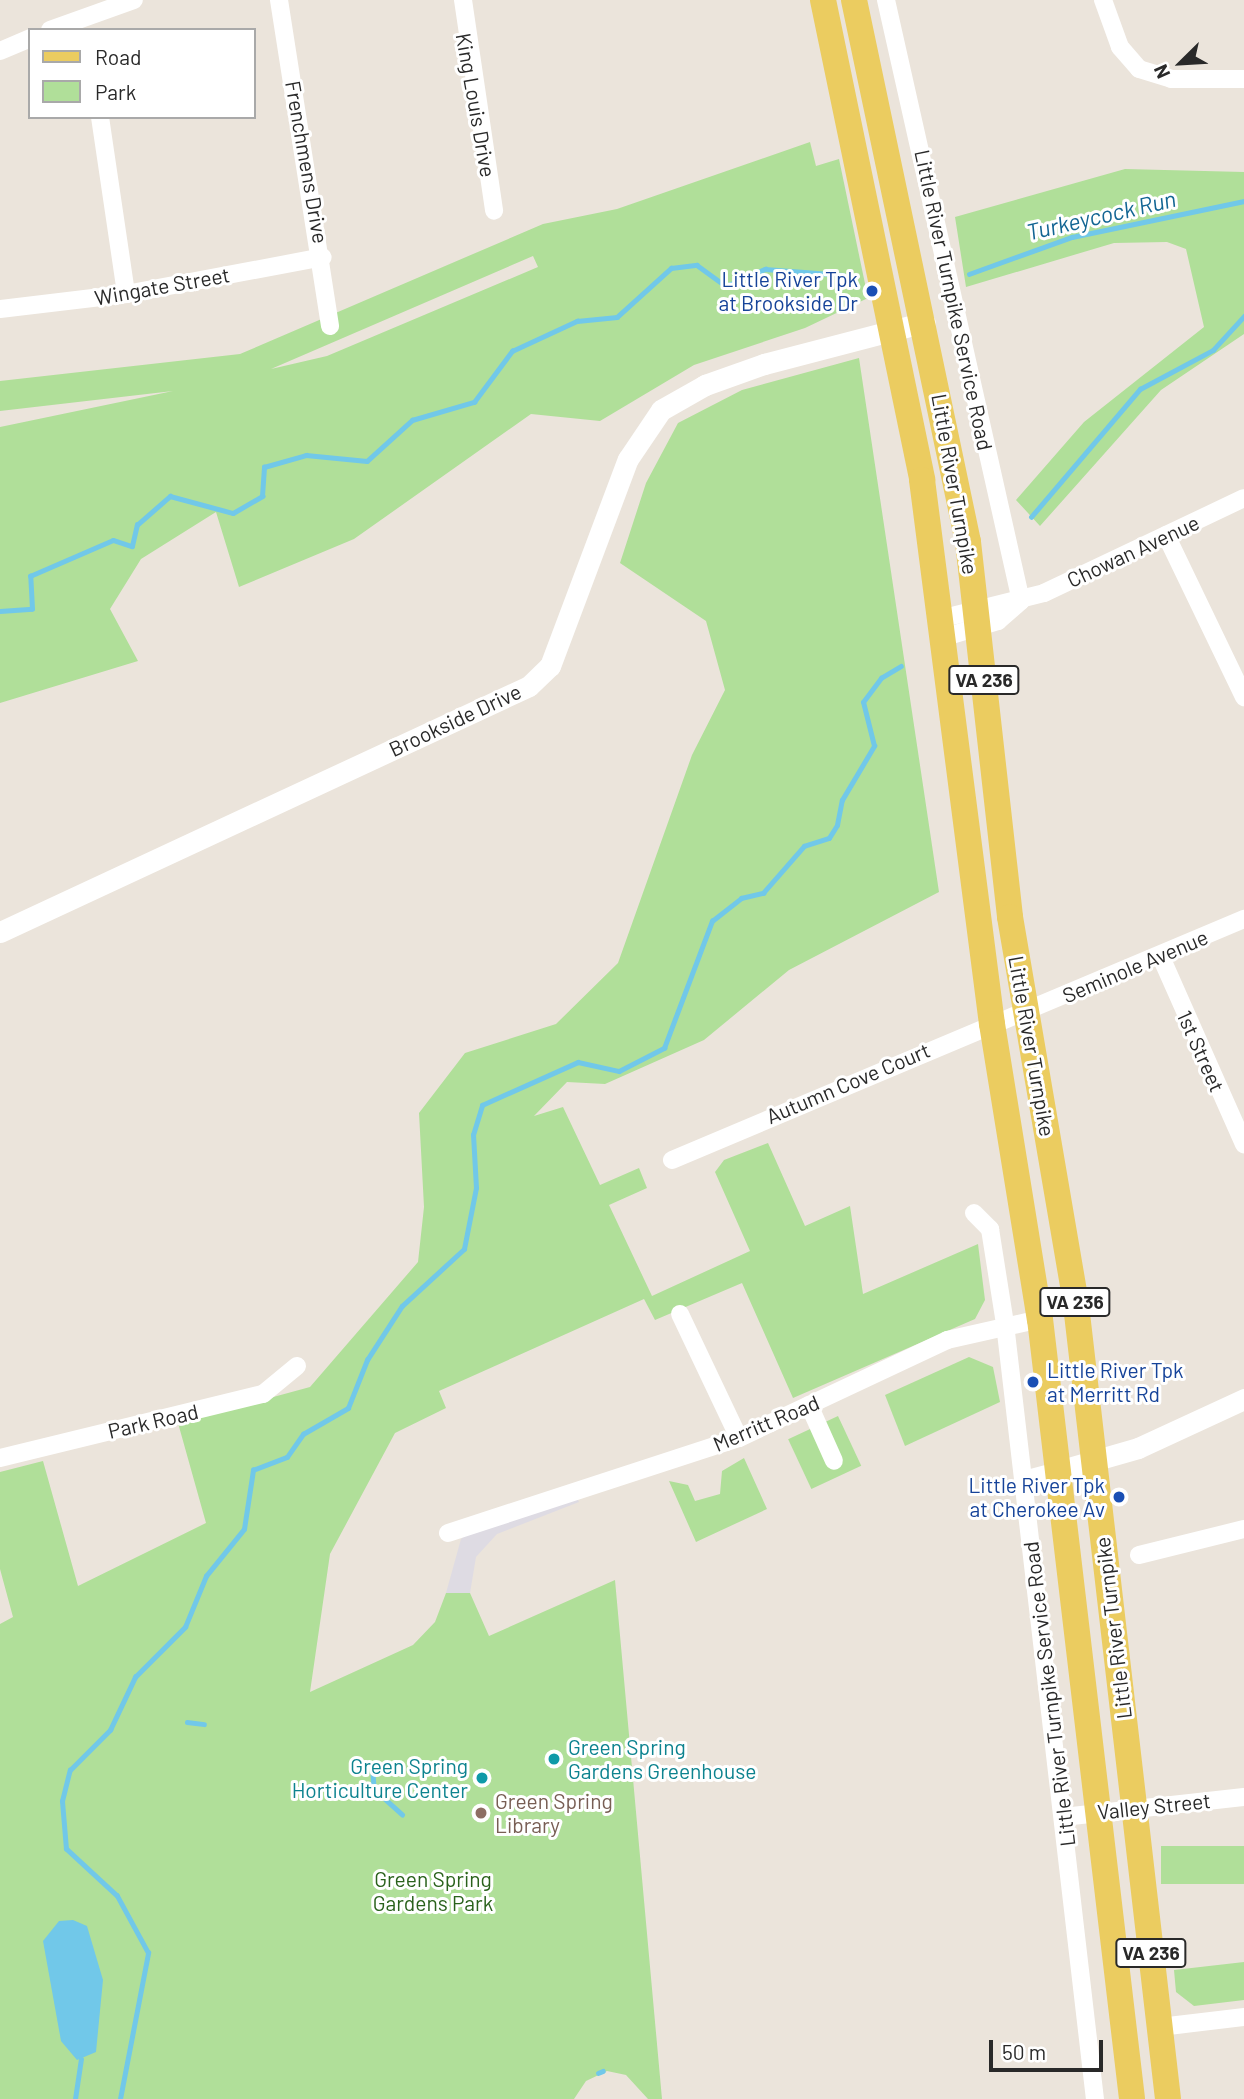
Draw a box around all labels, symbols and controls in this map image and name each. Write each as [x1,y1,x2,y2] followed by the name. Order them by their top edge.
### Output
[28,28,256,119] legend
[1146,28,1216,98] north arrow
[451,31,501,179] street label: King Louis Drive
[95,44,141,69] text: Road
[1148,61,1174,82] text: N
[95,79,136,104] text: Park
[280,79,334,245] street label: Frenchmens Drive
[910,147,998,453] street label: Little River Turnpike Service Road
[1024,184,1178,246] water label: Turkeycock Run
[92,262,232,310] street label: Wingate Street
[719,266,858,316] place label: Little River Tpk at Brookside Dr
[864,283,880,299] marker: Little River Tpk at Brookside Dr
[927,392,983,576] street label: Little River Turnpike
[1063,509,1203,593] street label: Chowan Avenue
[947,664,1021,695] road number: VA 236
[385,678,525,762] street label: Brookside Drive
[1058,924,1212,1008] street label: Seminole Avenue
[1004,954,1060,1138] street label: Little River Turnpike
[1172,1006,1230,1096] street label: 1st Street
[762,1037,934,1129] street label: Autumn Cove Court
[1038,1286,1112,1318] road number: VA 236
[1047,1357,1184,1407] place label: Little River Tpk at Merritt Rd
[1025,1374,1041,1390] marker: Little River Tpk at Merritt Rd
[709,1389,823,1457] street label: Merritt Road
[105,1398,201,1444] street label: Park Road
[968,1472,1105,1522] place label: Little River Tpk at Cherokee Av
[1111,1489,1127,1505] marker: Little River Tpk at Cherokee Av
[1089,1536,1137,1720] street label: Little River Turnpike
[1018,1540,1080,1848] street label: Little River Turnpike Service Road
[568,1734,757,1784] place label: Green Spring Gardens Greenhouse
[546,1751,562,1767] marker: Green Spring Gardens Greenhouse
[292,1753,468,1803] place label: Green Spring Horticulture Center
[474,1770,490,1786] marker: Green Spring Horticulture Center
[495,1788,613,1838] place label: Green Spring Library
[1096,1788,1212,1824] street label: Valley Street
[473,1805,489,1821] marker: Green Spring Library
[373,1866,493,1916] park label: Green Spring Gardens Park
[1114,1938,1188,1968] road number: VA 236
[992,2025,1106,2070] scale bar
[1002,2039,1046,2064] text: 50 m

